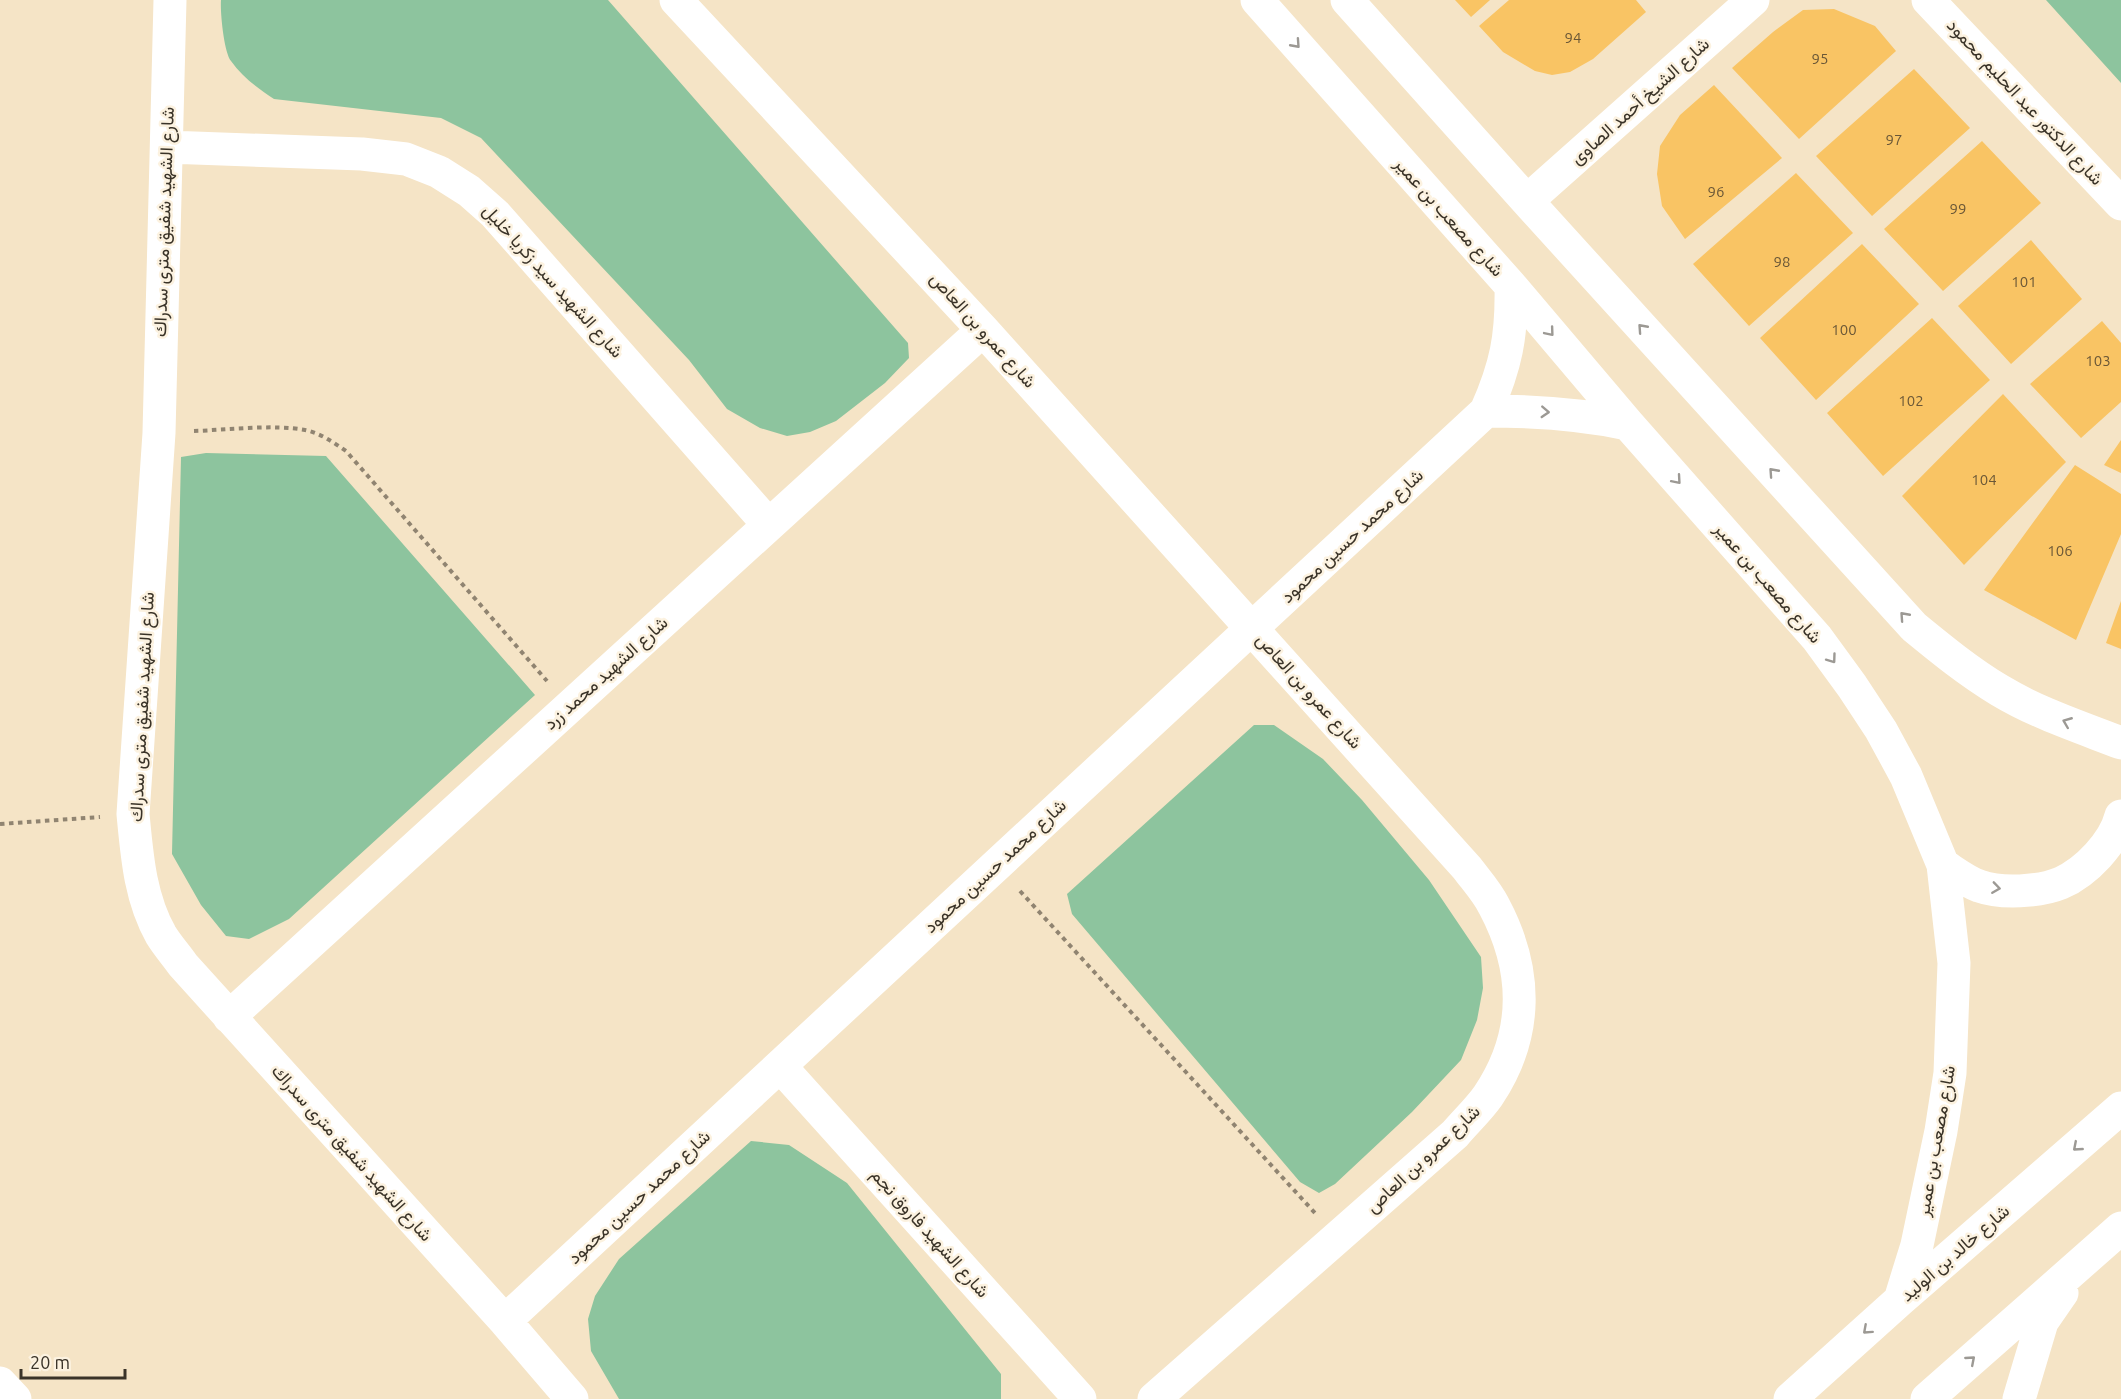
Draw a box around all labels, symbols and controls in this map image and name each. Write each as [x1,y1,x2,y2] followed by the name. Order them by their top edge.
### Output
[1941,14,2108,190] street label: شارع الدكتور عبد الحليم محمود
[1565,29,1581,46] house number: 94
[1566,33,1715,170] street label: شارع الشيخ أحمد الصاوى
[1289,37,1300,48] one-way arrow
[1812,50,1828,67] house number: 95
[149,107,180,338] street label: شارع الشهيد شفيق مترى سدراك
[1886,131,1902,148] house number: 97
[1388,152,1508,282] street label: شارع مصعب بن عمير
[1708,183,1724,200] house number: 96
[477,200,628,363] street label: شارع الشهيد سيد زكريا خليل
[1950,200,1966,217] house number: 99
[1774,253,1790,270] house number: 98
[925,268,1041,393] street label: شارع عمرو بن العاص
[2011,273,2037,290] house number: 101
[1831,321,1857,338] house number: 100
[1638,324,1649,335] one-way arrow
[1543,325,1554,336] one-way arrow
[2085,352,2111,369] house number: 103
[1898,392,1924,409] house number: 102
[1540,406,1549,419] one-way arrow
[1276,464,1428,608] street label: شارع محمد حسين محمود
[1769,468,1780,479] one-way arrow
[1971,471,1997,488] house number: 104
[1670,473,1681,483] one-way arrow
[1708,517,1826,649] street label: شارع مصعب بن عمير
[2047,542,2073,559] house number: 106
[125,591,160,823] street label: شارع الشهيد شفيق مترى سدراك
[539,612,673,735] street label: شارع الشهيد محمد زرد
[1900,613,1911,623] one-way arrow
[1251,629,1367,754] street label: شارع عمرو بن العاص
[1825,652,1836,663] one-way arrow
[2062,716,2072,729] one-way arrow
[919,794,1071,938] street label: شارع محمد حسين محمود
[1991,882,2000,894] one-way arrow
[266,1060,437,1247] street label: شارع الشهيد شفيق مترى سدراك
[1912,1064,1961,1219] street label: شارع مصعب بن عمير
[1361,1100,1485,1218] street label: شارع عمرو بن العاص
[563,1125,715,1269] street label: شارع محمد حسين محمود
[2073,1139,2084,1150] one-way arrow
[865,1164,994,1303] street label: شارع الشهيد فاروق نجم
[1896,1200,2015,1307] street label: شارع خالد بن الوليد
[1863,1323,1873,1334] one-way arrow
[21,1342,124,1380] scale bar
[30,1352,70,1372] text: 20 m
[1964,1356,1975,1367] one-way arrow

